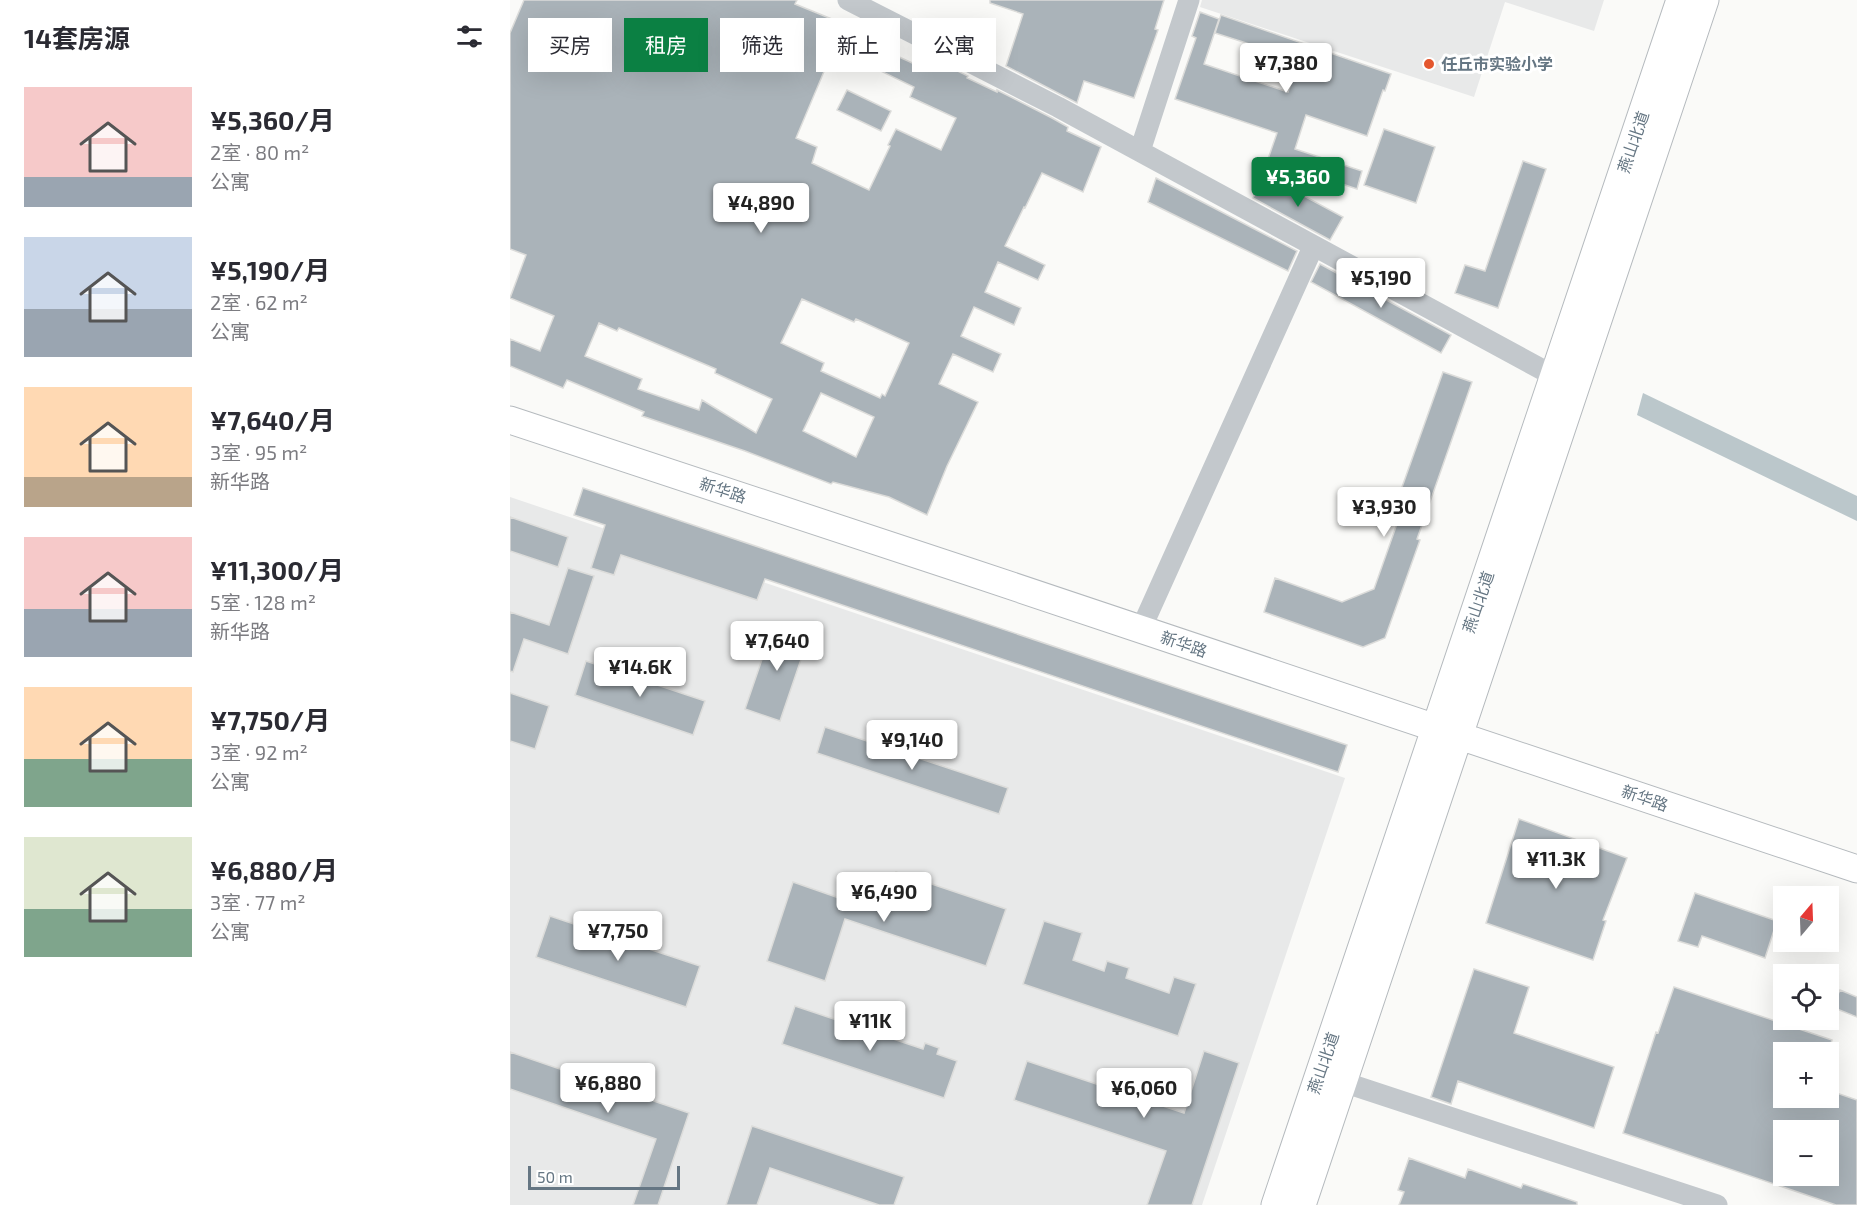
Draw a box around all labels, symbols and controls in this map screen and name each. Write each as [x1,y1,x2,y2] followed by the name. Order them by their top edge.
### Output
[528,18,612,72] chip: 买房
[624,18,708,72] chip: 租房
[720,18,804,72] chip: 筛选
[816,18,900,72] chip: 新上
[912,18,996,72] chip: 公寓
[453,20,486,53] icon: filters
[24,22,130,53] text: 14套房源
[1237,43,1335,94] pin: ¥7,380
[1254,50,1318,74] text: ¥7,380
[1441,54,1553,73] place label: 任丘市实验小学
[1422,57,1436,71] marker: 任丘市实验小学
[210,104,335,135] text: ¥5,360/月
[1613,108,1652,175] street label: 燕山北道
[72,111,144,183] icon: home
[210,140,309,164] text: 2室 · 80 m²
[1249,157,1347,208] pin: ¥5,360
[1266,164,1330,188] text: ¥5,360
[210,169,250,193] text: 公寓
[712,183,810,234] pin: ¥4,890
[727,190,795,214] text: ¥4,890
[210,254,330,285] text: ¥5,190/月
[1332,258,1430,309] pin: ¥5,190
[72,261,144,333] icon: home
[1350,265,1412,289] text: ¥5,190
[210,290,308,314] text: 2室 · 62 m²
[210,319,250,343] text: 公寓
[210,404,335,435] text: ¥7,640/月
[72,411,144,483] icon: home
[210,440,307,464] text: 3室 · 95 m²
[210,469,270,493] text: 新华路
[697,473,749,506] street label: 新华路
[1335,487,1433,538] pin: ¥3,930
[1351,494,1417,518] text: ¥3,930
[210,554,344,585] text: ¥11,300/月
[72,561,144,633] icon: home
[1458,568,1497,635] street label: 燕山北道
[210,590,316,614] text: 5室 · 128 m²
[210,619,270,643] text: 新华路
[728,621,826,672] pin: ¥7,640
[1158,627,1210,660] street label: 新华路
[744,628,810,652] text: ¥7,640
[591,647,689,698] pin: ¥14.6K
[608,654,672,678] text: ¥14.6K
[210,704,330,735] text: ¥7,750/月
[72,711,144,783] icon: home
[863,720,961,771] pin: ¥9,140
[880,727,944,751] text: ¥9,140
[210,740,308,764] text: 3室 · 92 m²
[210,769,250,793] text: 公寓
[1619,781,1671,814] street label: 新华路
[1507,839,1605,890] pin: ¥11.3K
[1526,846,1586,870] text: ¥11.3K
[210,854,338,885] text: ¥6,880/月
[72,861,144,933] icon: home
[835,872,933,923] pin: ¥6,490
[851,879,918,903] text: ¥6,490
[1773,886,1839,952] north arrow
[1773,886,1839,1186] map controls
[210,890,306,914] text: 3室 · 77 m²
[569,911,667,962] pin: ¥7,750
[587,918,649,942] text: ¥7,750
[210,919,250,943] text: 公寓
[1773,964,1839,1030] button: locate
[834,1001,906,1052] pin: ¥11K
[848,1008,892,1032] text: ¥11K
[1303,1029,1342,1096] street label: 燕山北道
[1773,1042,1839,1108] button: +
[559,1063,657,1114] pin: ¥6,880
[1095,1068,1193,1119] pin: ¥6,060
[574,1070,642,1094] text: ¥6,880
[1111,1075,1177,1099] text: ¥6,060
[1773,1120,1839,1186] button: −
[528,1163,680,1190] scale bar
[537,1167,573,1186] text: 50 m

